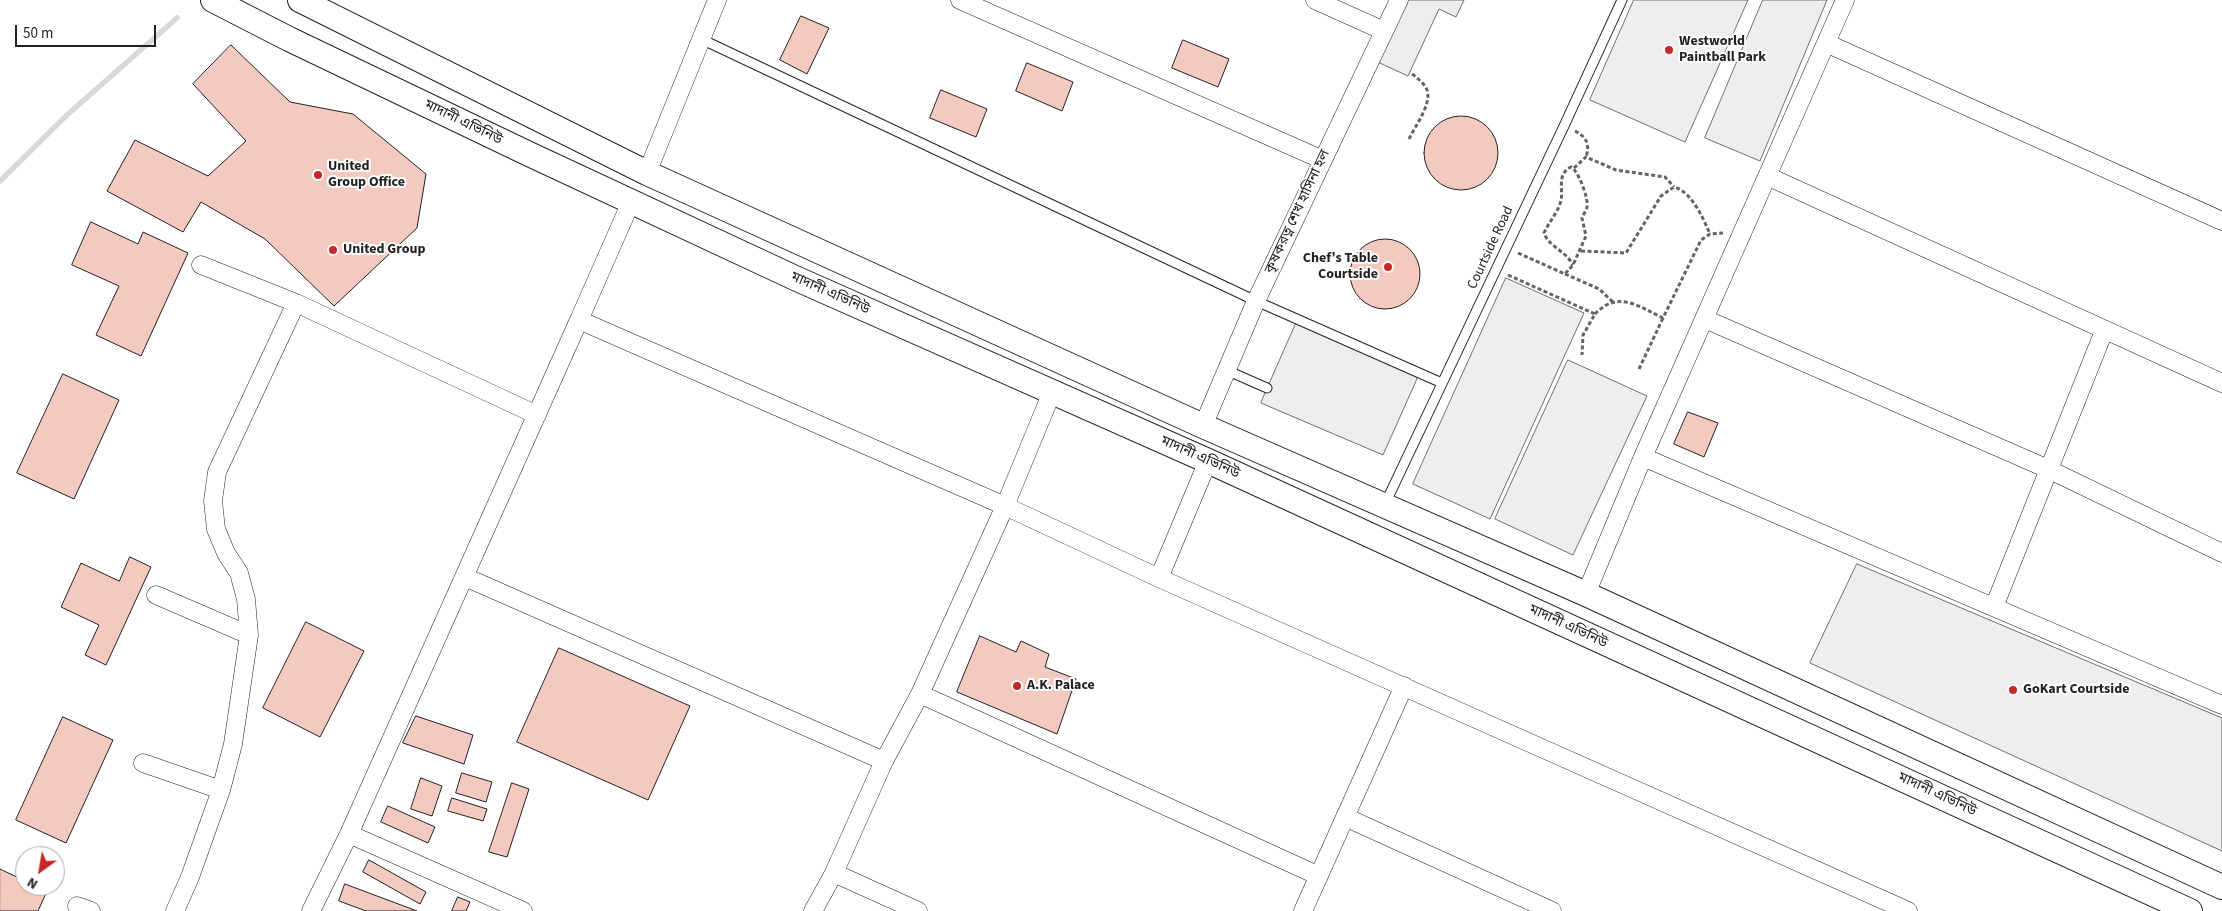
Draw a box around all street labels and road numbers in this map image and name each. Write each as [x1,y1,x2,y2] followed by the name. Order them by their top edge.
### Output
[421,97,505,149] street label: মাদানী এভিনিউ
[1262,147,1334,277] street label: কৃষকরত্ন শেখ হাসিনা হল
[1464,204,1518,292] street label: Courtside Road
[788,269,872,319] street label: মাদানী এভিনিউ
[1158,433,1242,483] street label: মাদানী এভিনিউ
[1526,602,1610,652] street label: মাদানী এভিনিউ
[1895,770,1979,820] street label: মাদানী এভিনিউ

